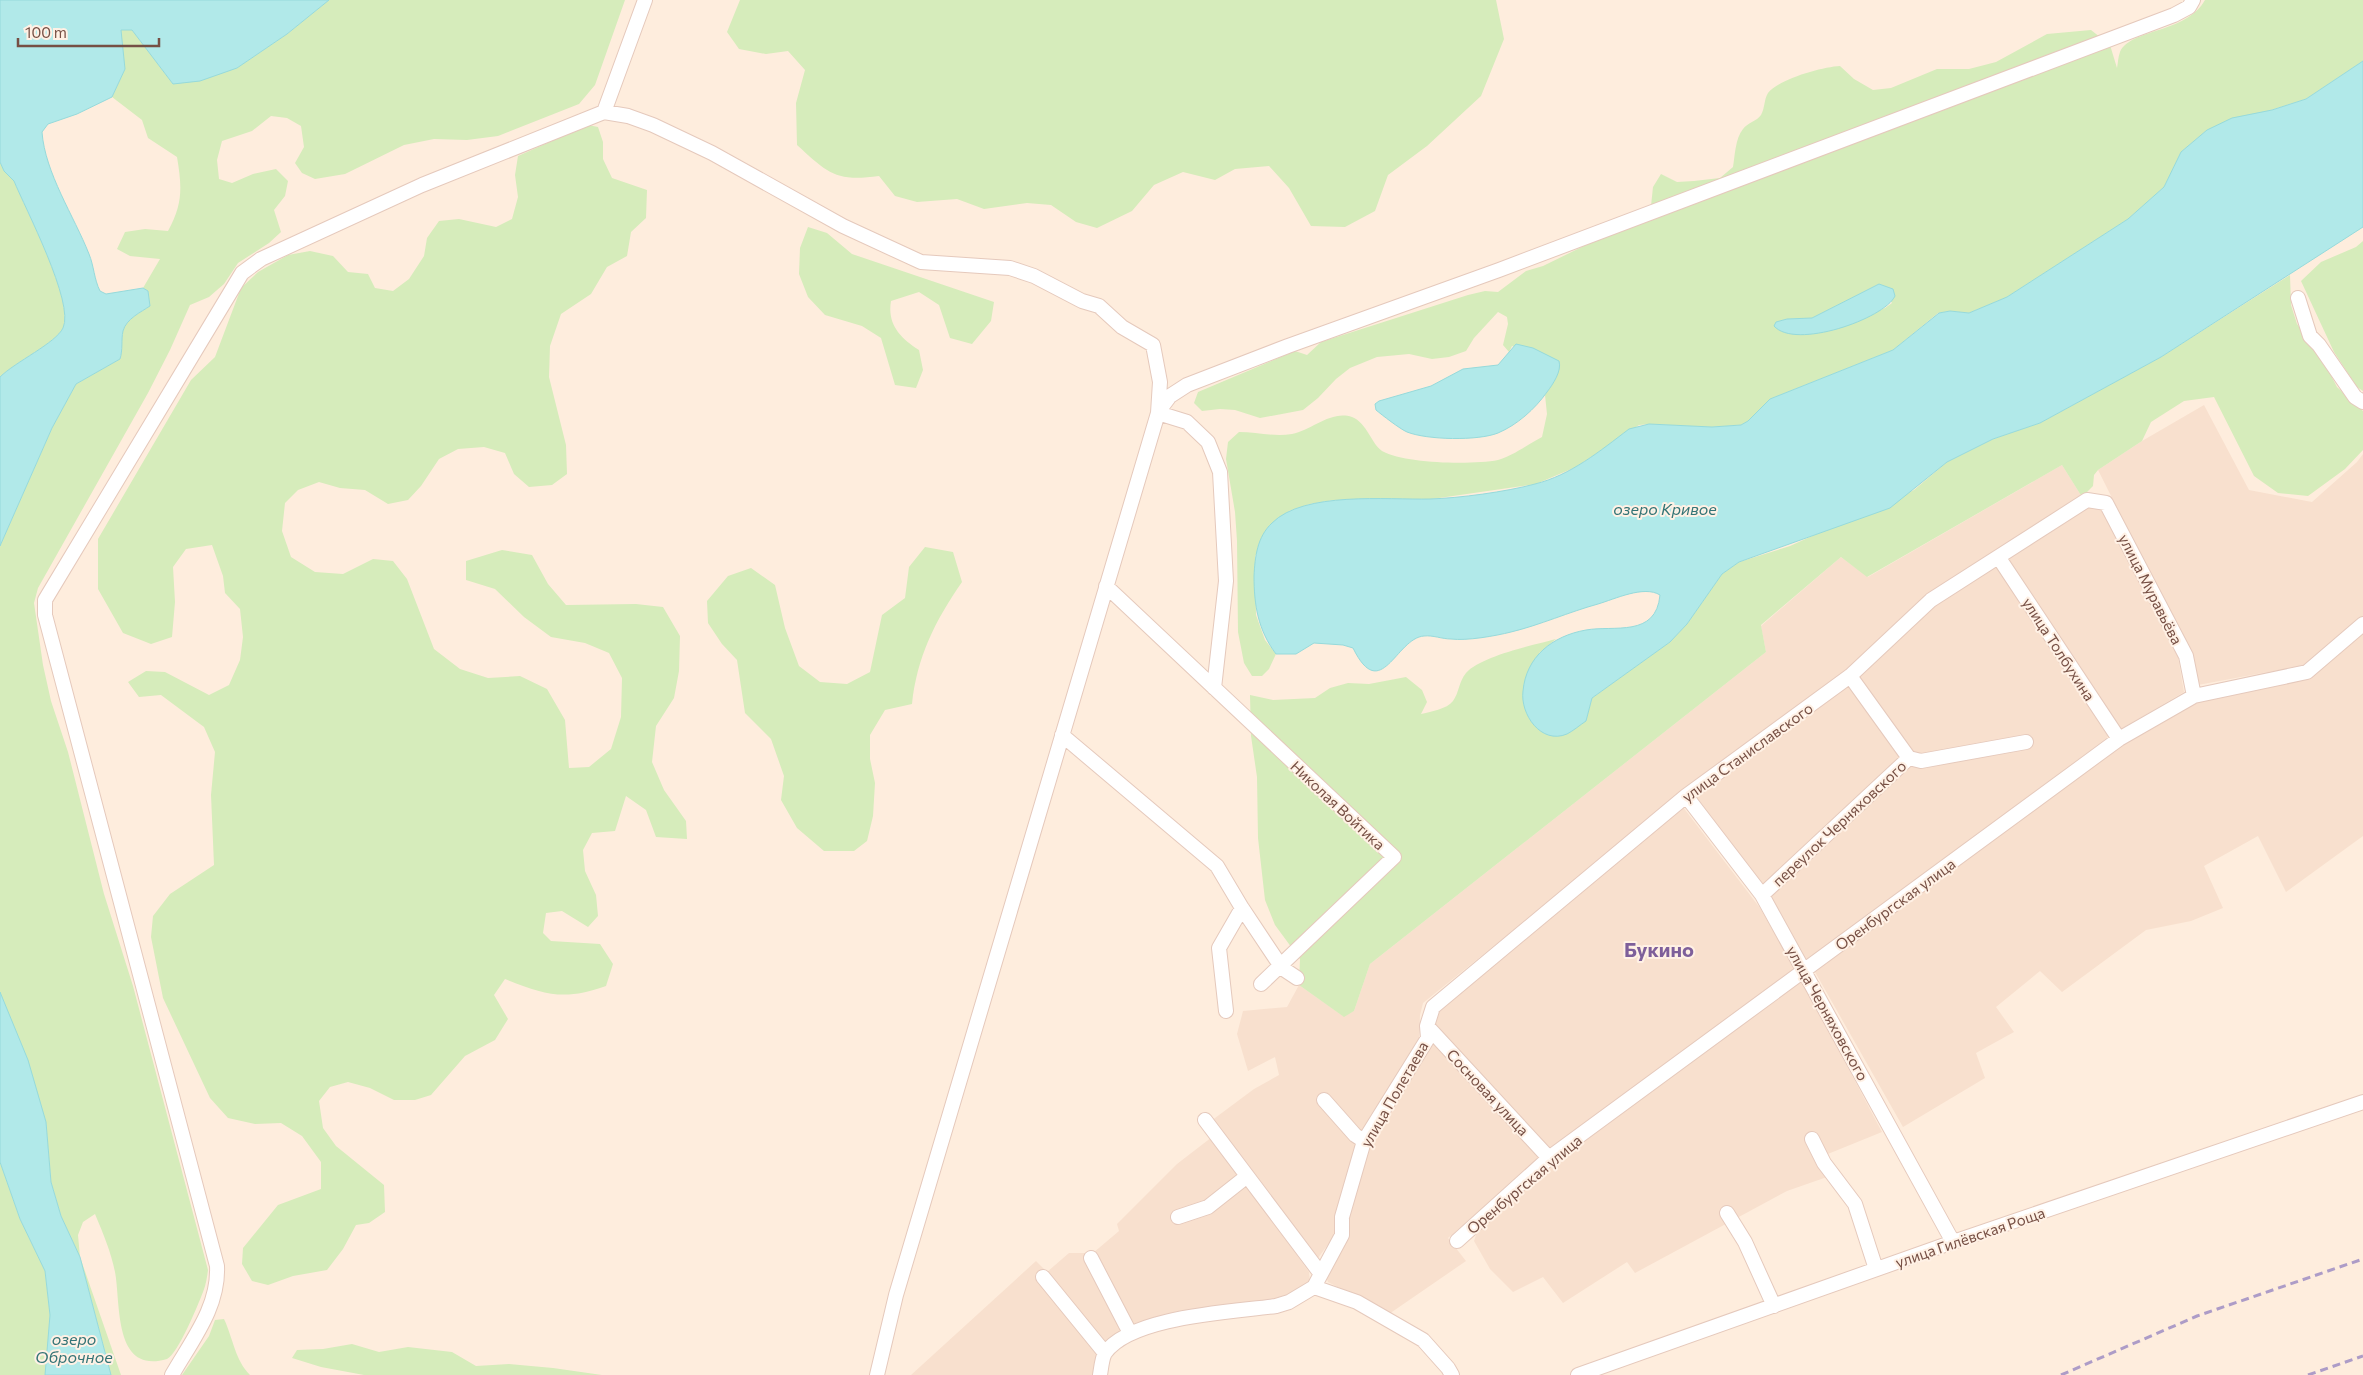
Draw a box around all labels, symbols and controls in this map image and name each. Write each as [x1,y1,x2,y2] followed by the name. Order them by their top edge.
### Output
[18,15,159,47] scale bar
[25,23,67,41] text: 100 m
[1613,499,1717,518] water label: озеро Кривое
[2115,531,2187,647] street label: улица Муравьёва
[2019,594,2099,704] street label: улица Толбухина
[1678,698,1816,805] street label: улица Станиславского
[1768,756,1910,890] street label: переулок Черняховского
[1287,757,1389,853] street label: Николая Войтика
[1831,854,1959,954] street label: Оренбургская улица
[1624,937,1694,961] district label: Букино
[1783,943,1873,1084] street label: улица Черняховского
[1356,1038,1432,1150] street label: улица Полетаева
[1443,1045,1533,1139] street label: Сосновая улица
[1463,1131,1585,1237] street label: Оренбургская улица
[1893,1203,2047,1271] street label: улица Гилёвская Роща
[35,1329,113,1366] water label: озеро Оброчное

